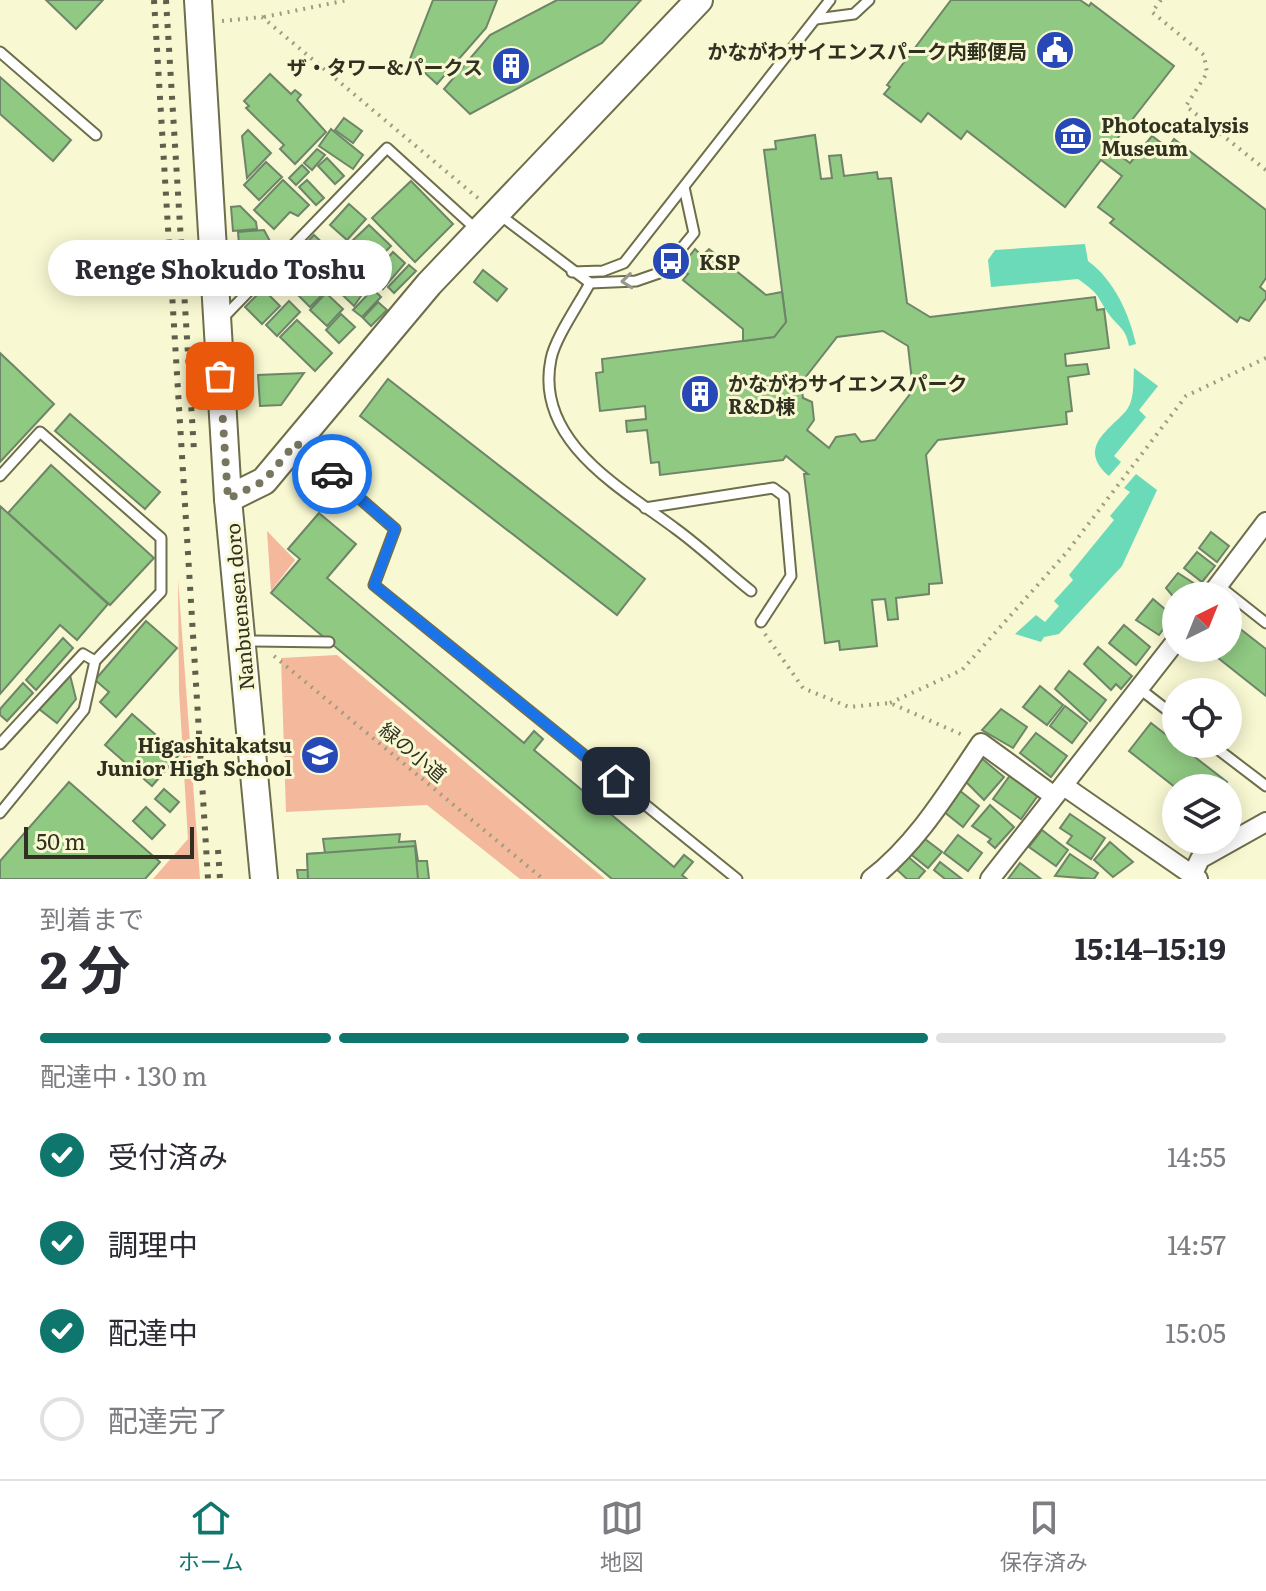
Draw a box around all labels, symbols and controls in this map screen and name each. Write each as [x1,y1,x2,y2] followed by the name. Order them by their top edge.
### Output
[1034,29,1076,71] public building icon: かながわサイエンスパーク内郵便局
[708,35,1027,65] place label: かながわサイエンスパーク内郵便局
[490,45,532,87] building icon: ザ・タワー&パークス
[287,51,483,81] place label: ザ・タワー&パークス
[1101,109,1249,162] place label: Photocatalysis Museum
[1052,115,1094,157] museum icon: Photocatalysis Museum
[48,240,392,296] callout: Renge Shokudo Toshu
[650,240,692,282] bus stop icon: KSP
[699,246,740,276] place label: KSP
[74,248,366,287] text: Renge Shokudo Toshu
[620,272,633,289] one-way arrow
[186,342,254,410] pin
[198,354,242,398] icon: bag
[728,367,967,420] place label: かながわサイエンスパーク R&D棟
[679,373,721,415] building icon: かながわサイエンスパーク R&D棟
[292,434,372,514] courier
[310,452,354,496] icon: car
[216,522,260,692] street label: Nanbuensen doro
[1162,582,1242,662] north arrow
[1162,582,1242,854] map controls
[1162,678,1242,758] button: locate
[374,714,454,788] street label: 緑の小道
[96,729,292,782] place label: Higashitakatsu Junior High School
[299,734,341,776] school or university icon: Higashitakatsu Junior High School
[582,747,650,815] pin
[594,759,638,803] icon: home
[1162,774,1242,854] button: layers
[24,823,194,859] scale bar
[36,824,86,857] text: 50 m
[40,898,144,937] text: 到着まで
[1075,925,1226,969] text: 15:14–15:19
[40,928,130,1005] text: 2 分
[40,1055,207,1094] text: 配達中 · 130 m
[40,1133,84,1177] icon: check
[108,1133,228,1177] text: 受付済み
[1167,1136,1226,1175] text: 14:55
[40,1221,84,1265] icon: check
[108,1221,198,1265] text: 調理中
[1167,1224,1226,1263] text: 14:57
[40,1309,84,1353] icon: check
[108,1309,198,1353] text: 配達中
[1165,1312,1226,1351] text: 15:05
[108,1397,228,1441] text: 配達完了
[178,1496,243,1577] tab: ホーム
[600,1496,644,1577] tab: 地図
[1000,1496,1088,1577] tab: 保存済み

